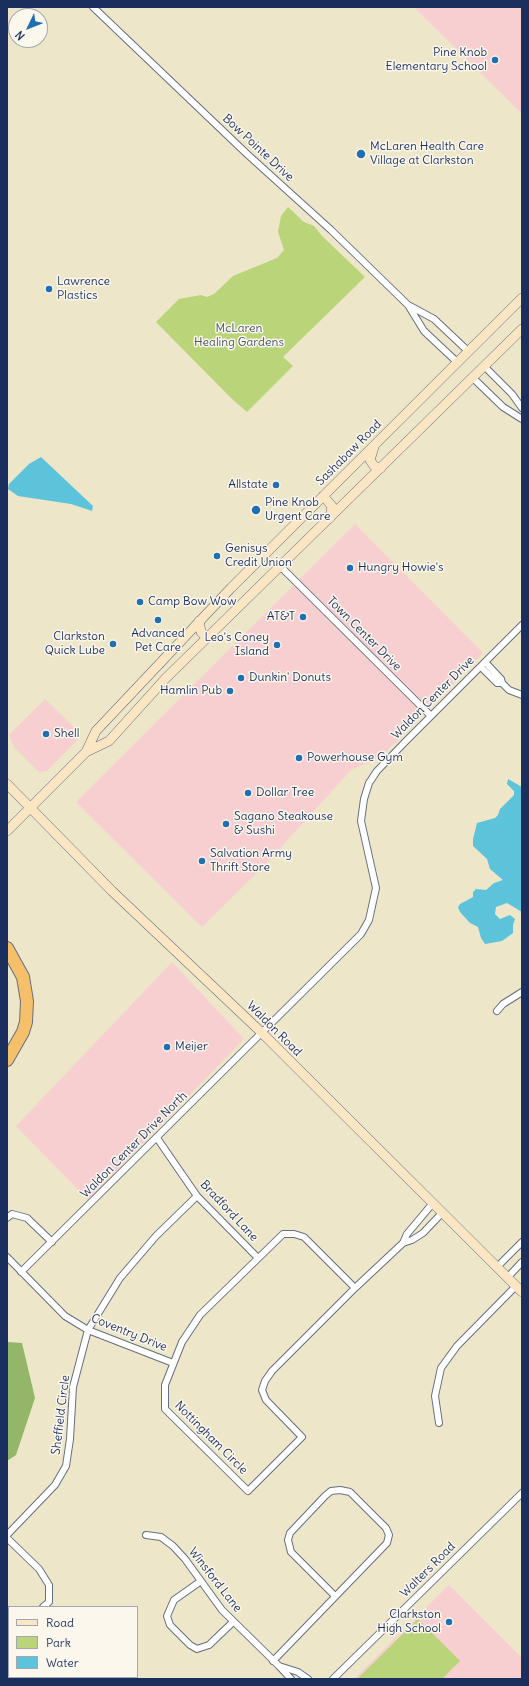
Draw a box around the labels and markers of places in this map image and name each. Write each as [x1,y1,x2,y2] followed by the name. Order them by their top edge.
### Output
[386,46,487,74] place label: Pine Knob Elementary School
[490,55,500,65] marker: Pine Knob Elementary School
[370,140,484,168] place label: McLaren Health Care Village at Clarkston
[355,148,367,160] marker: McLaren Health Care Village at Clarkston
[57,275,110,303] place label: Lawrence Plastics
[44,284,54,294] marker: Lawrence Plastics
[228,478,268,492] place label: Allstate
[271,480,281,490] marker: Allstate
[265,496,330,524] place label: Pine Knob Urgent Care
[250,504,262,516] marker: Pine Knob Urgent Care
[225,542,292,570] place label: Genisys Credit Union
[212,551,222,561] marker: Genisys Credit Union
[358,561,444,575] place label: Hungry Howie's
[345,563,355,573] marker: Hungry Howie's
[148,595,236,609] place label: Camp Bow Wow
[135,597,145,607] marker: Camp Bow Wow
[267,610,295,624] place label: AT&T
[298,612,308,622] marker: AT&T
[153,615,163,625] marker: Advanced Pet Care
[131,627,185,655] place label: Advanced Pet Care
[45,630,105,658] place label: Clarkston Quick Lube
[204,631,269,659] place label: Leo's Coney Island
[108,639,118,649] marker: Clarkston Quick Lube
[272,640,282,650] marker: Leo's Coney Island
[249,671,331,685] place label: Dunkin' Donuts
[236,673,246,683] marker: Dunkin' Donuts
[160,684,222,698] place label: Hamlin Pub
[225,686,235,696] marker: Hamlin Pub
[54,727,79,741] place label: Shell
[41,729,51,739] marker: Shell
[307,751,403,765] place label: Powerhouse Gym
[294,753,304,763] marker: Powerhouse Gym
[256,786,314,800] place label: Dollar Tree
[243,788,253,798] marker: Dollar Tree
[234,810,333,838] place label: Sagano Steakouse & Sushi
[221,819,231,829] marker: Sagano Steakouse & Sushi
[210,847,292,875] place label: Salvation Army Thrift Store
[197,856,207,866] marker: Salvation Army Thrift Store
[175,1040,208,1054] place label: Meijer
[162,1042,172,1052] marker: Meijer
[377,1608,441,1636] place label: Clarkston High School
[444,1617,454,1627] marker: Clarkston High School

